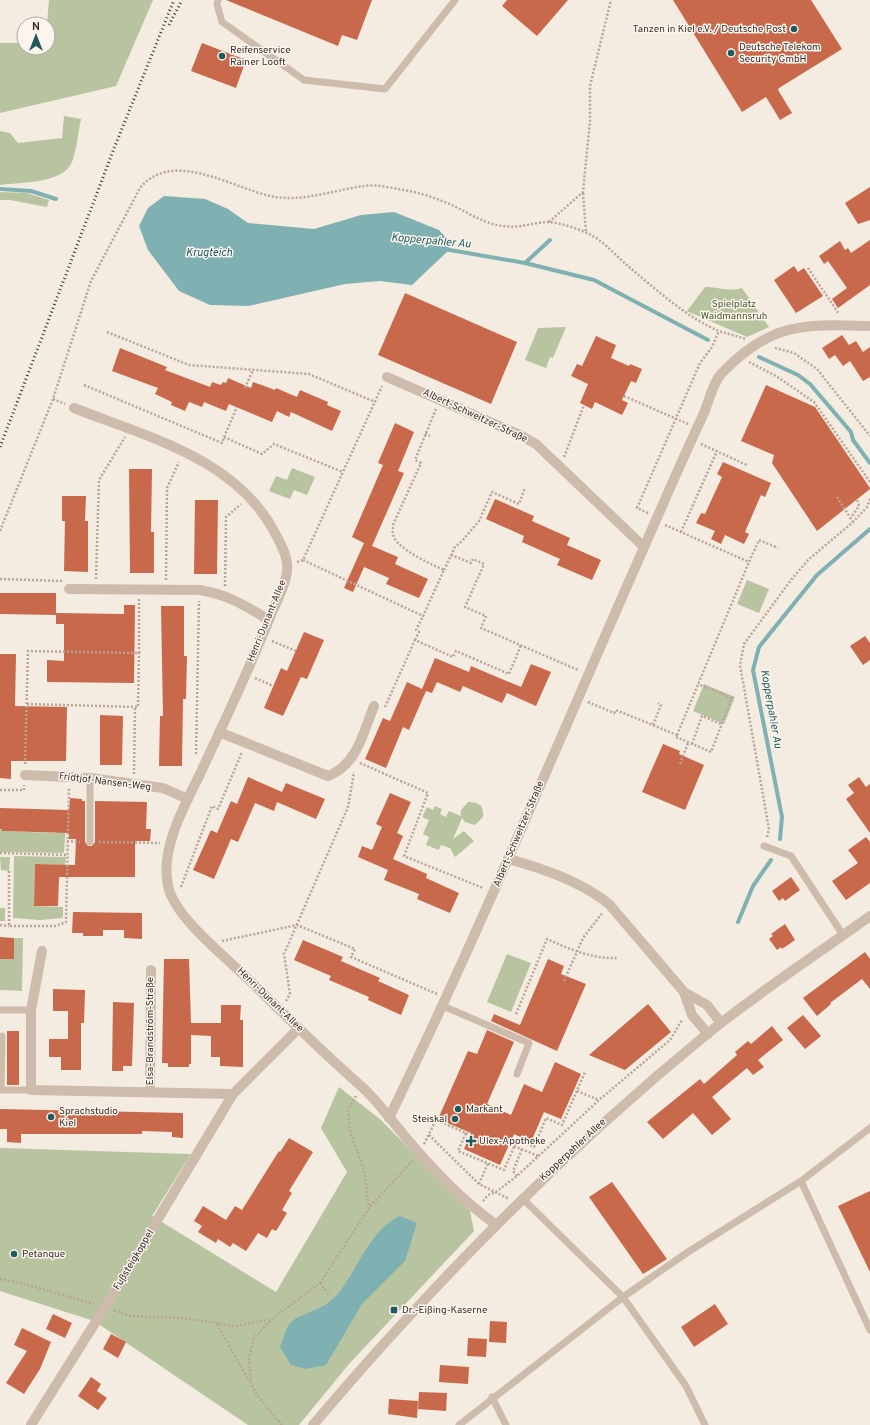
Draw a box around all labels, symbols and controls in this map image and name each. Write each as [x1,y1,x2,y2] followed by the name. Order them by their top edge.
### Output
[16,16,56,56] north arrow
[32,20,40,34] text: N
[633,23,786,36] place label: Tanzen in Kiel e.V. / Deutsche Post
[789,24,799,34] marker: Tanzen in Kiel e.V. / Deutsche Post
[739,41,820,66] place label: Deutsche Telekom Security GmbH
[230,44,291,69] place label: Reifenservice Rainer Looft
[726,48,736,58] marker: Deutsche Telekom Security GmbH
[217,51,227,61] marker: Reifenservice Rainer Looft
[391,231,472,252] water label: Kopperpahler Au
[186,246,232,260] water label: Krugteich
[701,298,767,323] park label: Spielplatz Waidmannsruh
[421,386,529,446] street label: Albert-Schweitzer-Straße
[245,578,289,664] street label: Henri-Dunant-Allee
[757,668,785,751] water label: Kopperpahler Au
[58,770,152,794] street label: Fridtjof-Nansen-Weg
[491,779,547,889] street label: Albert-Schweitzer-Straße
[234,965,306,1035] street label: Henri-Dunant-Allee
[144,977,157,1085] street label: Elsa-Brandström-Straße
[466,1103,503,1116] place label: Markant
[453,1104,463,1114] marker: Markant
[59,1105,118,1130] place label: Sprachstudio Kiel
[46,1112,56,1122] marker: Sprachstudio Kiel
[412,1113,447,1126] place label: Steiskal
[450,1114,460,1124] marker: Steiskal
[537,1116,609,1184] street label: Kopperpahler Allee
[479,1135,546,1148] place label: Ulex-Apotheke
[466,1136,476,1146] marker: Ulex-Apotheke
[111,1227,157,1293] street label: Fußsteigkoppel
[22,1248,65,1261] place label: Petanque
[9,1249,19,1259] marker: Petanque
[402,1304,487,1317] place label: Dr.-Eißing-Kaserne
[389,1305,399,1315] marker: Dr.-Eißing-Kaserne

